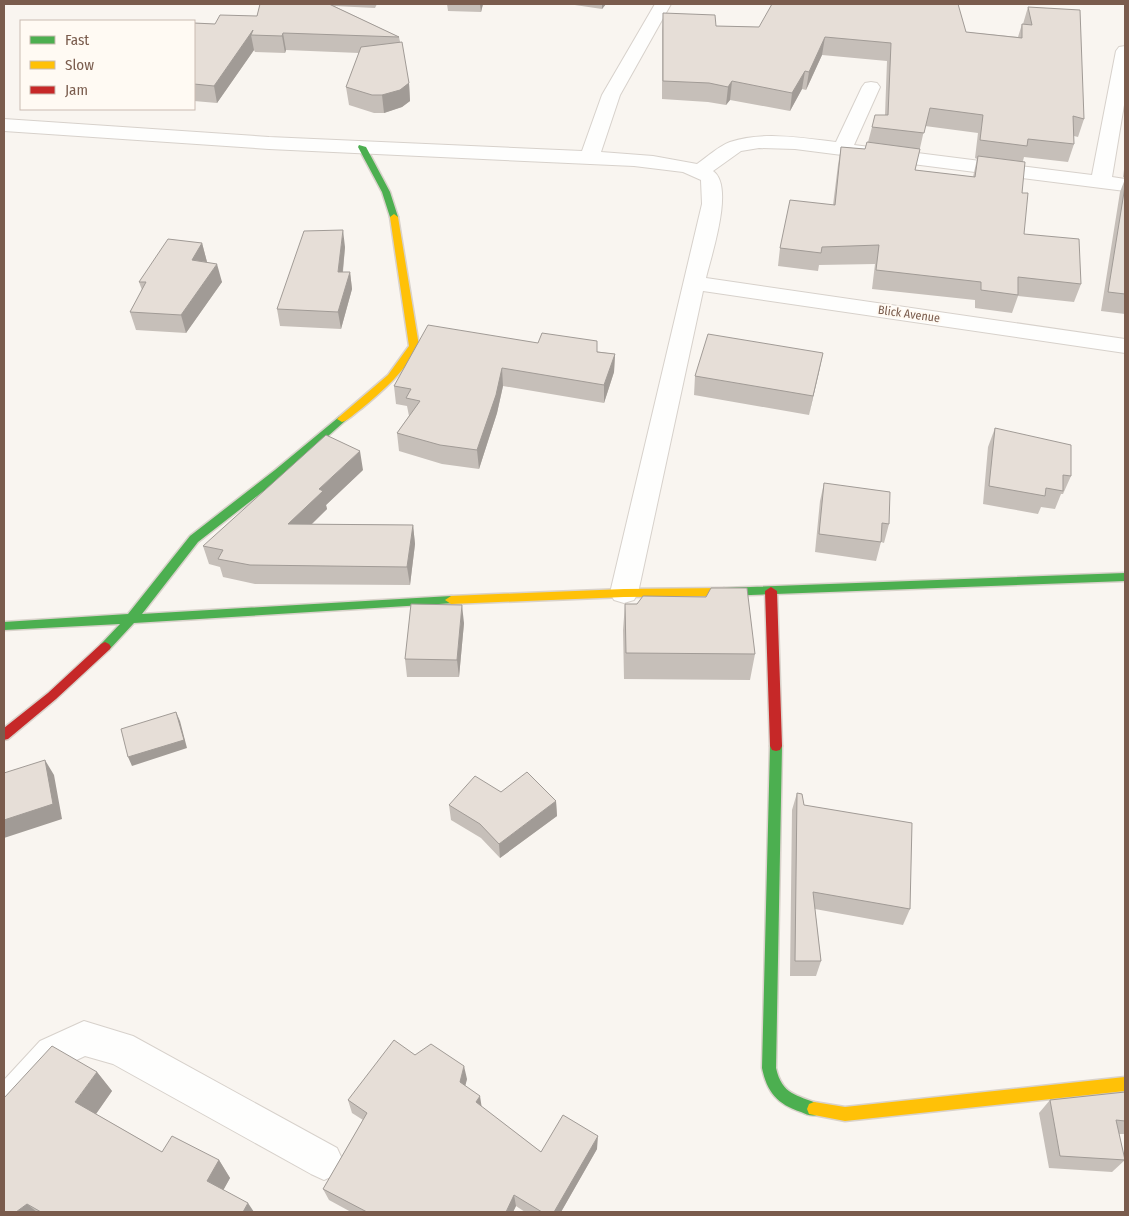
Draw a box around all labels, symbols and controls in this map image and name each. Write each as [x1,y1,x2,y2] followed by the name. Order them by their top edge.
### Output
[20,20,195,110] legend
[65,31,89,49] text: Fast
[65,56,94,74] text: Slow
[65,81,88,99] text: Jam
[877,303,941,325] street label: Blick Avenue

